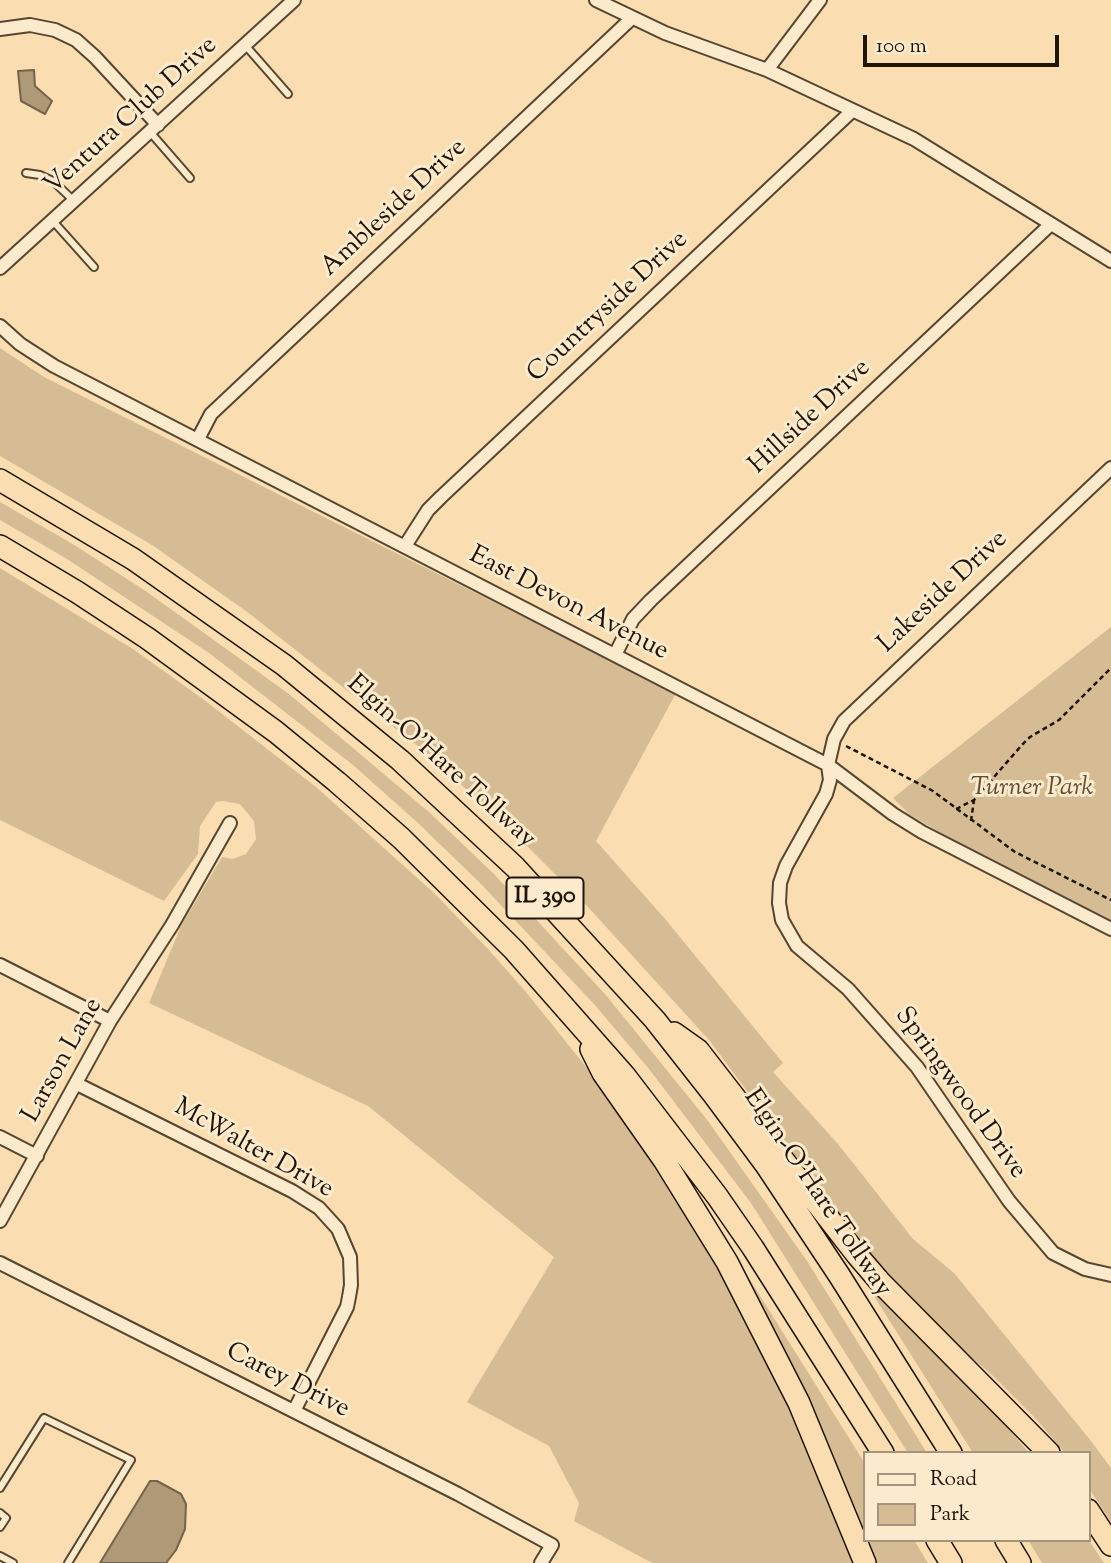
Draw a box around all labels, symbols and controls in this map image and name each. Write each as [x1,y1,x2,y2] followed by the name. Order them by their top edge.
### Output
[866,21,1062,65] scale bar
[39,31,225,203] street label: Ventura Club Drive
[876,32,927,62] text: 100 m
[316,134,474,284] street label: Ambleside Drive
[522,226,696,390] street label: Countryside Drive
[744,354,878,482] street label: Hillside Drive
[873,525,1015,661] street label: Lakeside Drive
[463,541,673,669] street label: East Devon Avenue
[339,670,541,856] street label: Elgin-O'Hare Tollway
[971,774,1093,806] park label: Turner Park
[506,877,584,918] road number: IL 390
[17,993,111,1129] street label: Larson Lane
[886,1002,1032,1186] street label: Springwood Drive
[735,1084,897,1304] street label: Elgin-O'Hare Tollway
[168,1093,338,1207] street label: McWalter Drive
[220,1338,354,1426] street label: Carey Drive
[862,1451,1090,1542] legend
[930,1465,977,1495] text: Road
[930,1500,970,1530] text: Park

